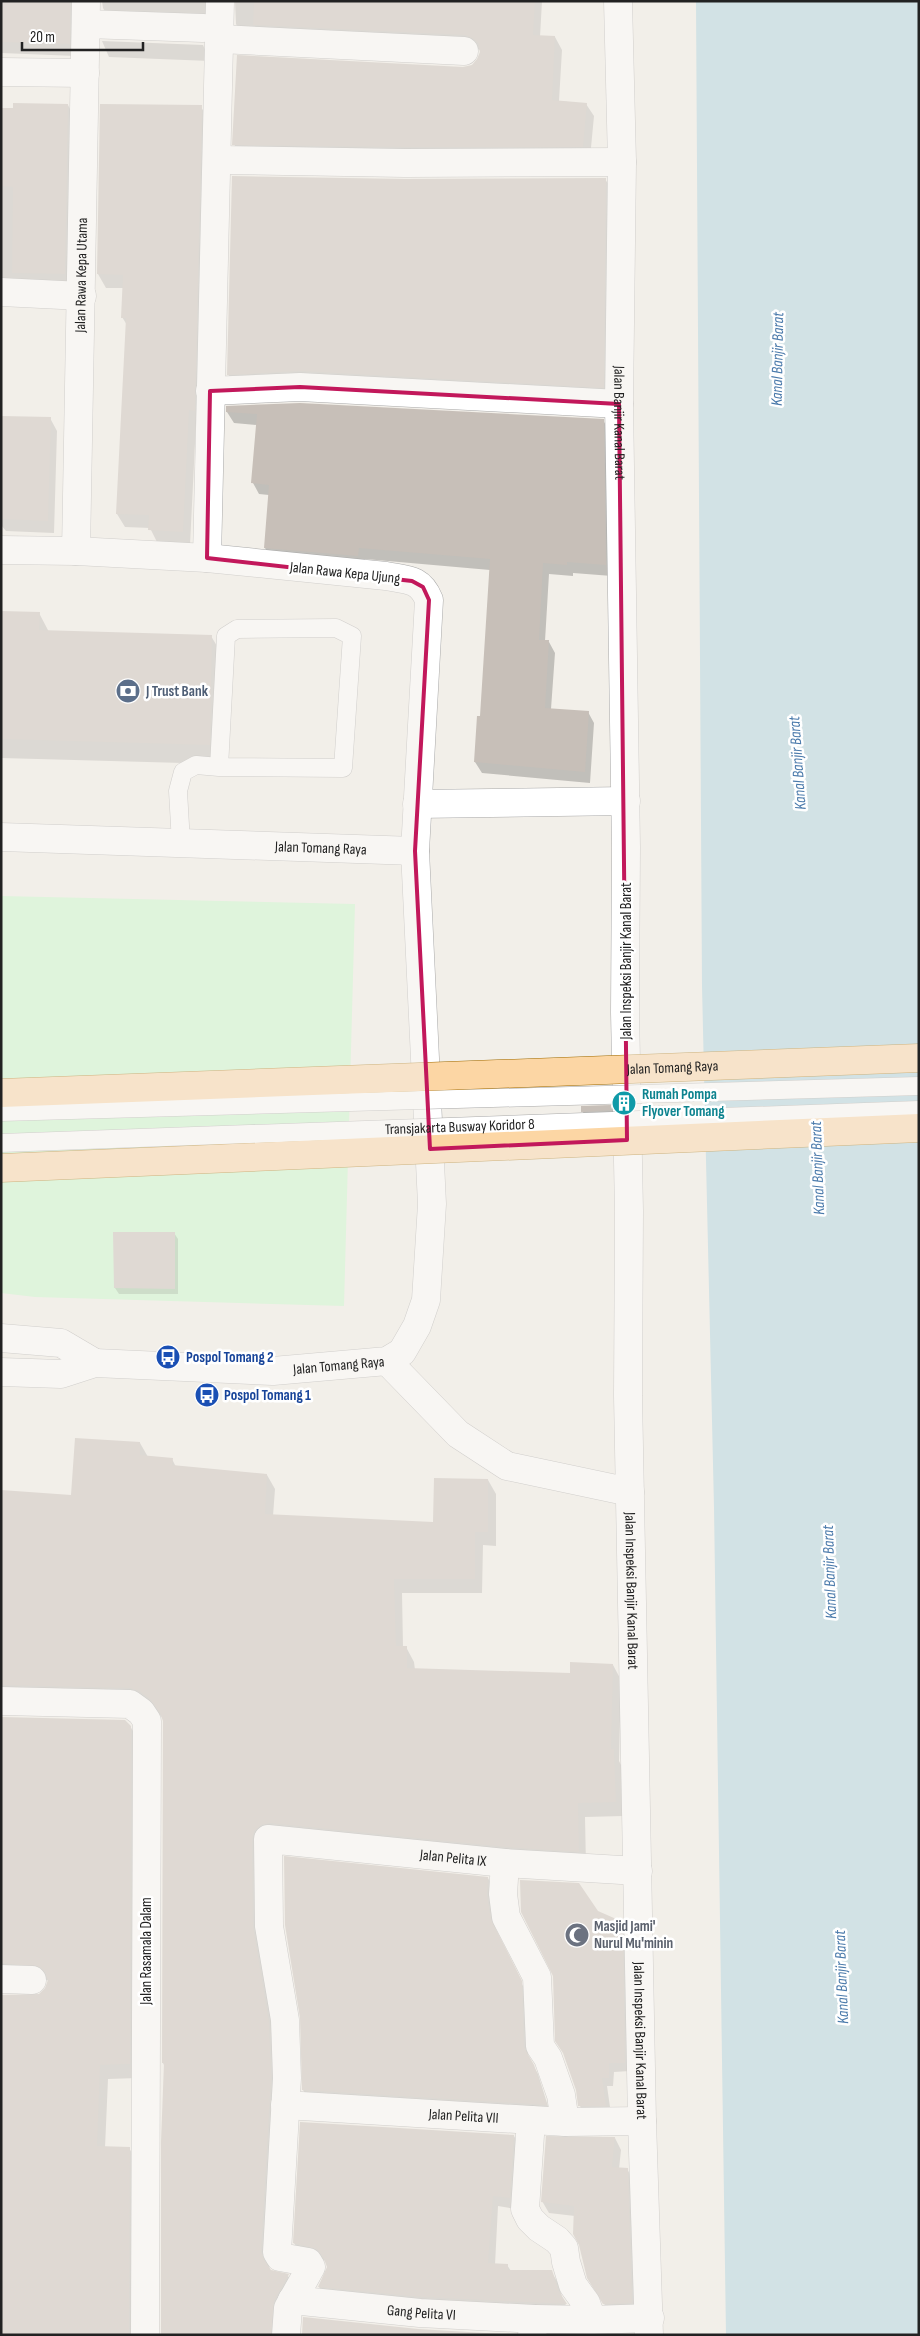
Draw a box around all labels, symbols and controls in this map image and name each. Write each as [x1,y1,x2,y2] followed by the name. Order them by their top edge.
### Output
[22,20,144,52] scale bar
[30,28,55,47] text: 20 m
[70,217,92,334] street label: Jalan Rawa Kepa Utama
[768,311,788,406] water label: Kanal Banjir Barat
[609,365,630,481] street label: Jalan Banjir Kanal Barat
[288,558,401,588] street label: Jalan Rawa Kepa Ujung
[115,678,141,704] bank icon: J Trust Bank
[145,682,209,701] place label: J Trust Bank
[785,714,811,810] water label: Kanal Banjir Barat
[274,837,367,859] street label: Jalan Tomang Raya
[617,882,636,1041] street label: Jalan Inspeksi Banjir Kanal Barat
[625,1056,719,1079] street label: Jalan Tomang Raya
[642,1085,725,1121] place label: Rumah Pompa Flyover Tomang
[611,1090,637,1116] building icon: Rumah Pompa Flyover Tomang
[384,1114,535,1139] street label: Transjakarta Busway Koridor 8
[807,1120,829,1215] water label: Kanal Banjir Barat
[155,1344,181,1370] bus stop icon: Pospol Tomang 2
[186,1348,274,1367] place label: Pospol Tomang 2
[291,1352,385,1379] street label: Jalan Tomang Raya
[194,1382,220,1408] bus stop icon: Pospol Tomang 1
[224,1386,311,1405] place label: Pospol Tomang 1
[621,1511,643,1670] street label: Jalan Inspeksi Banjir Kanal Barat
[819,1524,841,1619] water label: Kanal Banjir Barat
[418,1845,488,1871] street label: Jalan Pelita IX
[137,1897,156,2006] street label: Jalan Rasamala Dalam
[594,1917,673,1953] place label: Masjid Jami' Nurul Mu'minin
[564,1922,590,1948] mosque icon: Masjid Jami' Nurul Mu'minin
[831,1929,853,2024] water label: Kanal Banjir Barat
[629,1961,651,2120] street label: Jalan Inspeksi Banjir Kanal Barat
[427,2104,499,2127] street label: Jalan Pelita VII
[386,2300,456,2324] street label: Gang Pelita VI

